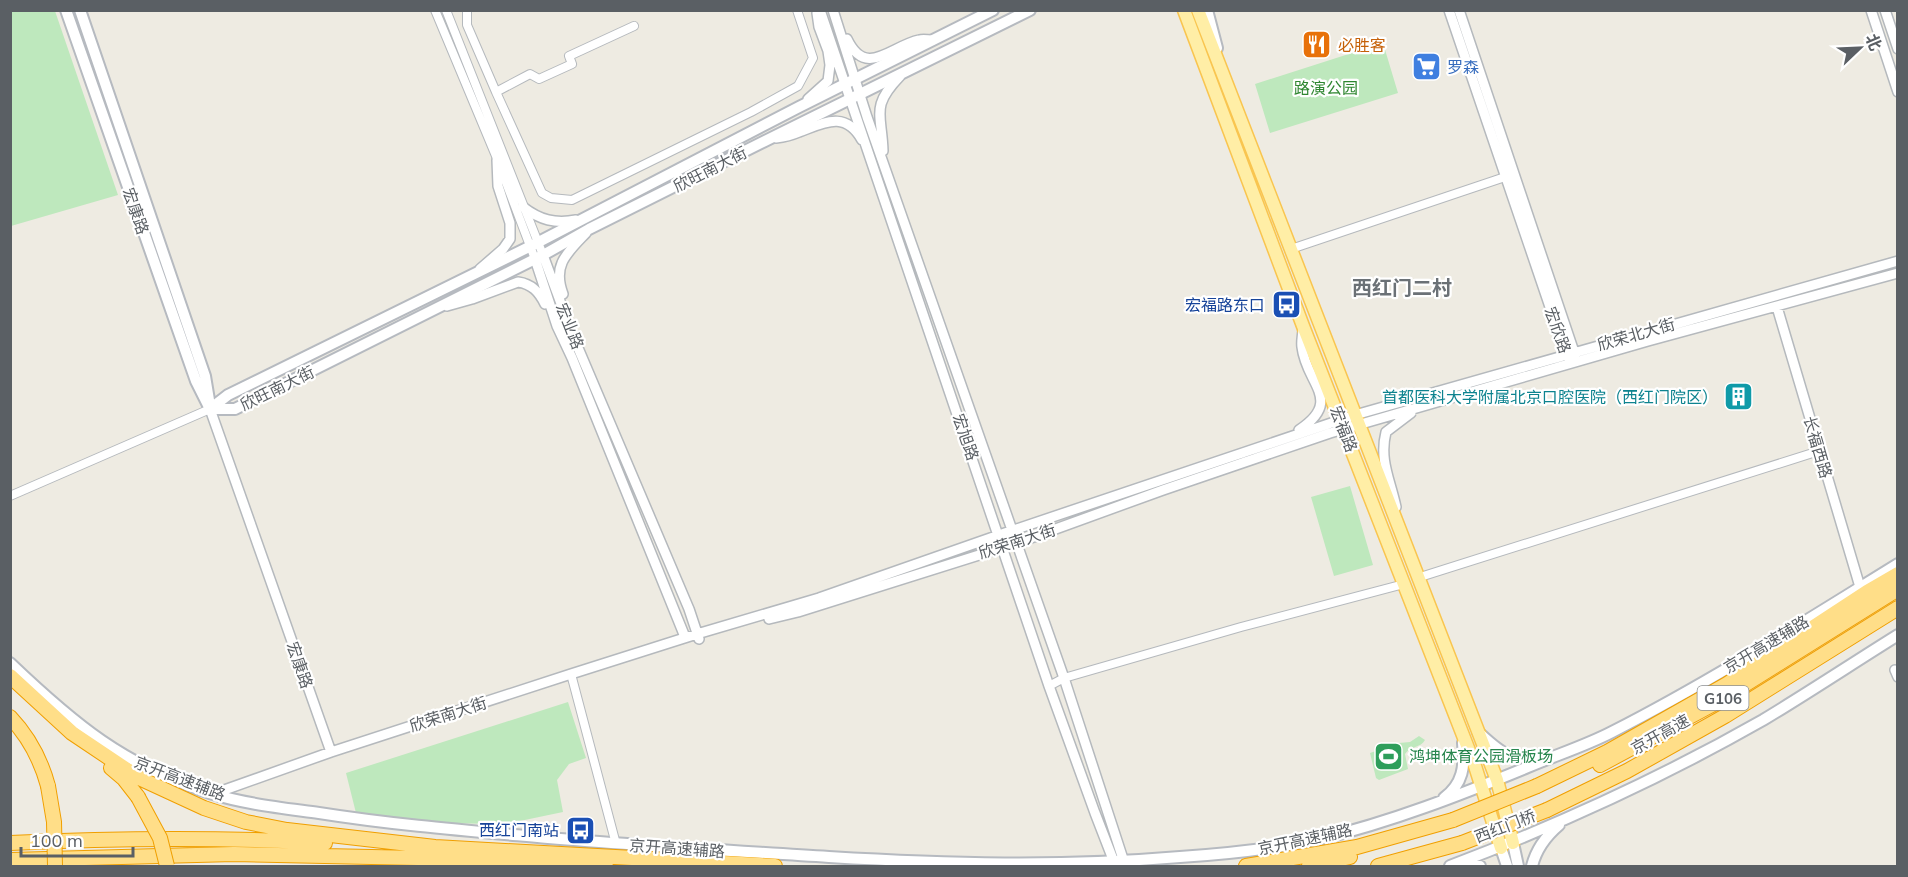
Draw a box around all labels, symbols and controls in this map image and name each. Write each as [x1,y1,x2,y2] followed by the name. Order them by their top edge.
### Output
[1830,18,1890,78] north arrow
[1301,29,1333,61] restaurant icon: 必胜客
[1861,31,1886,53] text: 北
[1338,35,1386,55] place label: 必胜客
[1410,51,1442,83] supermarket icon: 罗森
[1447,57,1479,77] place label: 罗森
[1294,78,1358,98] park label: 路演公园
[670,142,750,196] street label: 欣旺南大街
[119,185,153,237] street label: 宏康路
[1352,275,1452,300] district label: 西红门二村
[1270,289,1302,321] bus stop icon: 宏福路东口
[1185,295,1265,315] place label: 宏福路东口
[552,300,588,352] street label: 宏业路
[1540,304,1576,356] street label: 宏欣路
[1595,313,1677,355] street label: 欣荣北大街
[237,361,317,415] street label: 欣旺南大街
[1723,381,1755,413] building icon: 首都医科大学附属北京口腔医院（西红门院区）
[1382,387,1718,407] place label: 首都医科大学附属北京口腔医院（西红门院区）
[1326,403,1362,455] street label: 宏福路
[949,411,983,463] street label: 宏旭路
[1800,413,1836,481] street label: 长福西路
[976,519,1058,563] street label: 欣荣南大街
[1720,611,1812,677] street label: 京开高速辅路
[283,639,317,691] street label: 宏康路
[1698,686,1748,710] road number: G106
[407,692,489,736] street label: 欣荣南大街
[1627,710,1693,758] street label: 京开高速
[1372,740,1404,772] sports icon: 鸿坤体育公园滑板场
[1409,746,1553,766] place label: 鸿坤体育公园滑板场
[132,751,228,805] street label: 京开高速辅路
[1472,805,1538,847] street label: 西红门桥
[564,814,596,846] bus stop icon: 西红门南站
[1256,819,1354,859] street label: 京开高速辅路
[21,820,134,858] scale bar
[479,820,559,840] place label: 西红门南站
[30,829,83,852] text: 100 m
[628,835,726,861] street label: 京开高速辅路

